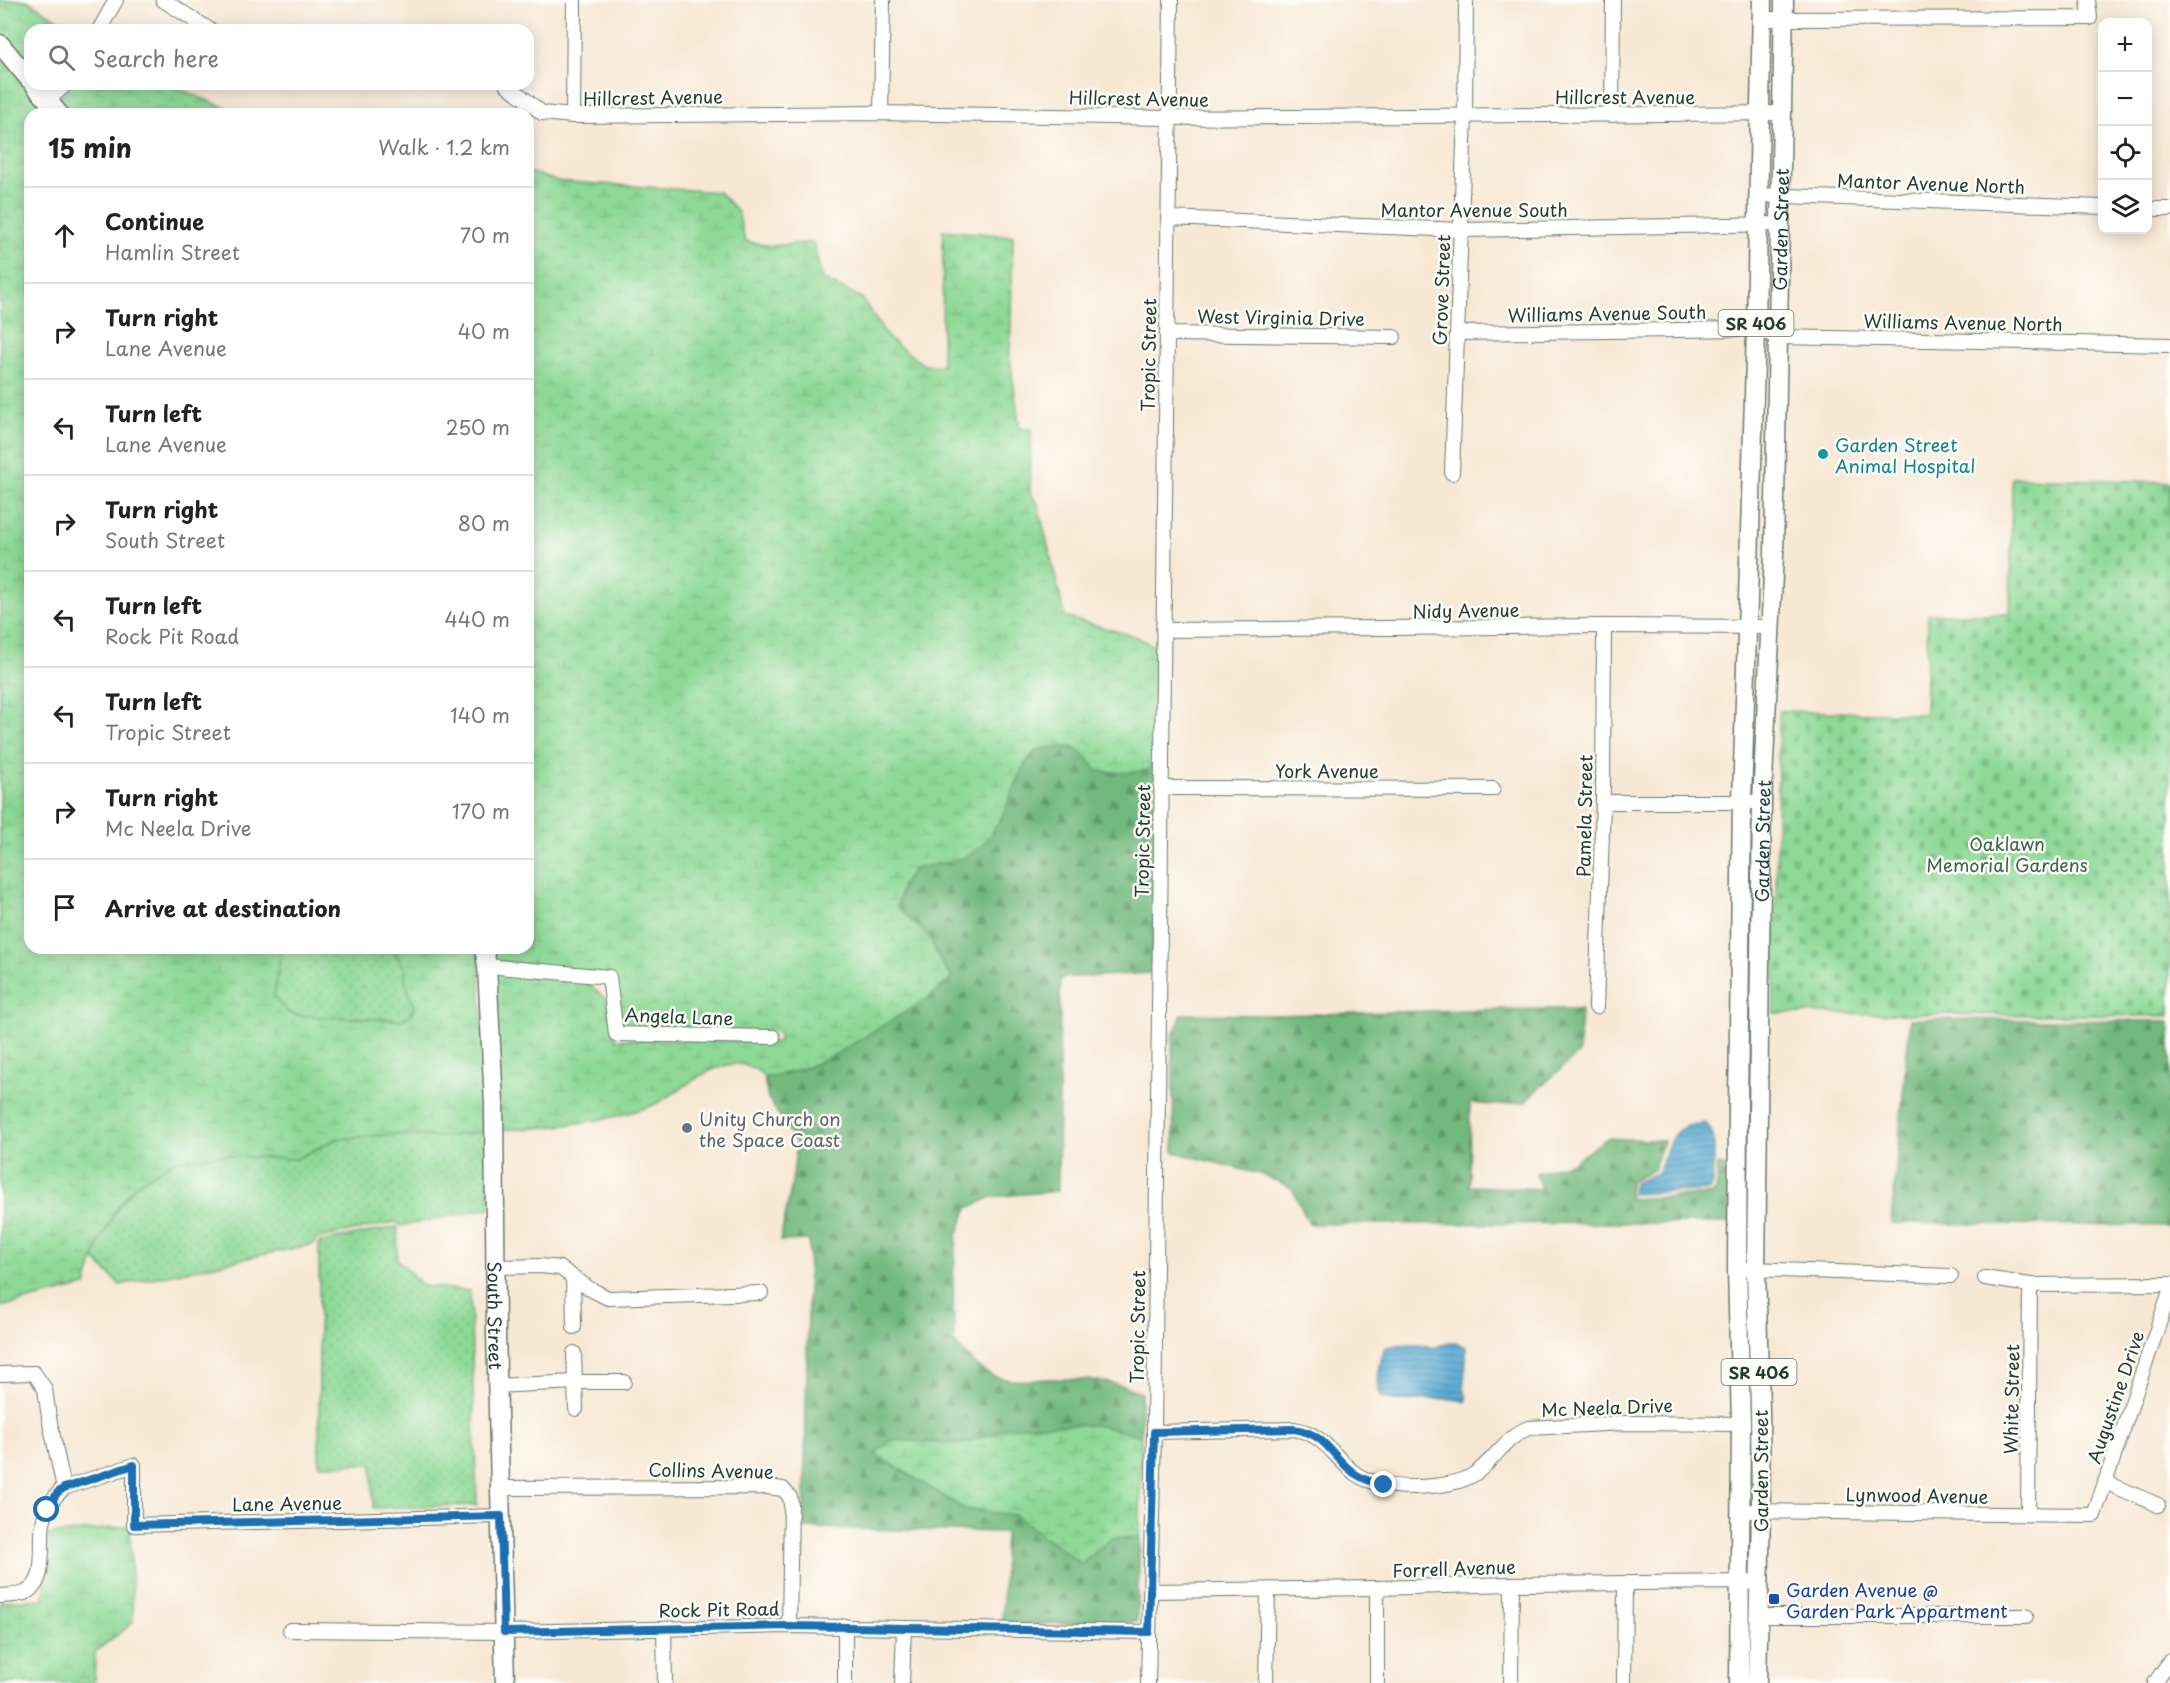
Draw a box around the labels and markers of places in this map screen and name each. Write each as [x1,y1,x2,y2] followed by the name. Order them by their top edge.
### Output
[1835,431,1975,479] place label: Garden Street Animal Hospital
[1816,447,1830,461] marker: Garden Street Animal Hospital
[699,1105,840,1153] place label: Unity Church on the Space Coast
[680,1121,694,1135] marker: Unity Church on the Space Coast
[1786,1576,2008,1624] place label: Garden Avenue @ Garden Park Appartment
[1767,1592,1781,1606] marker: Garden Avenue @ Garden Park Appartment

